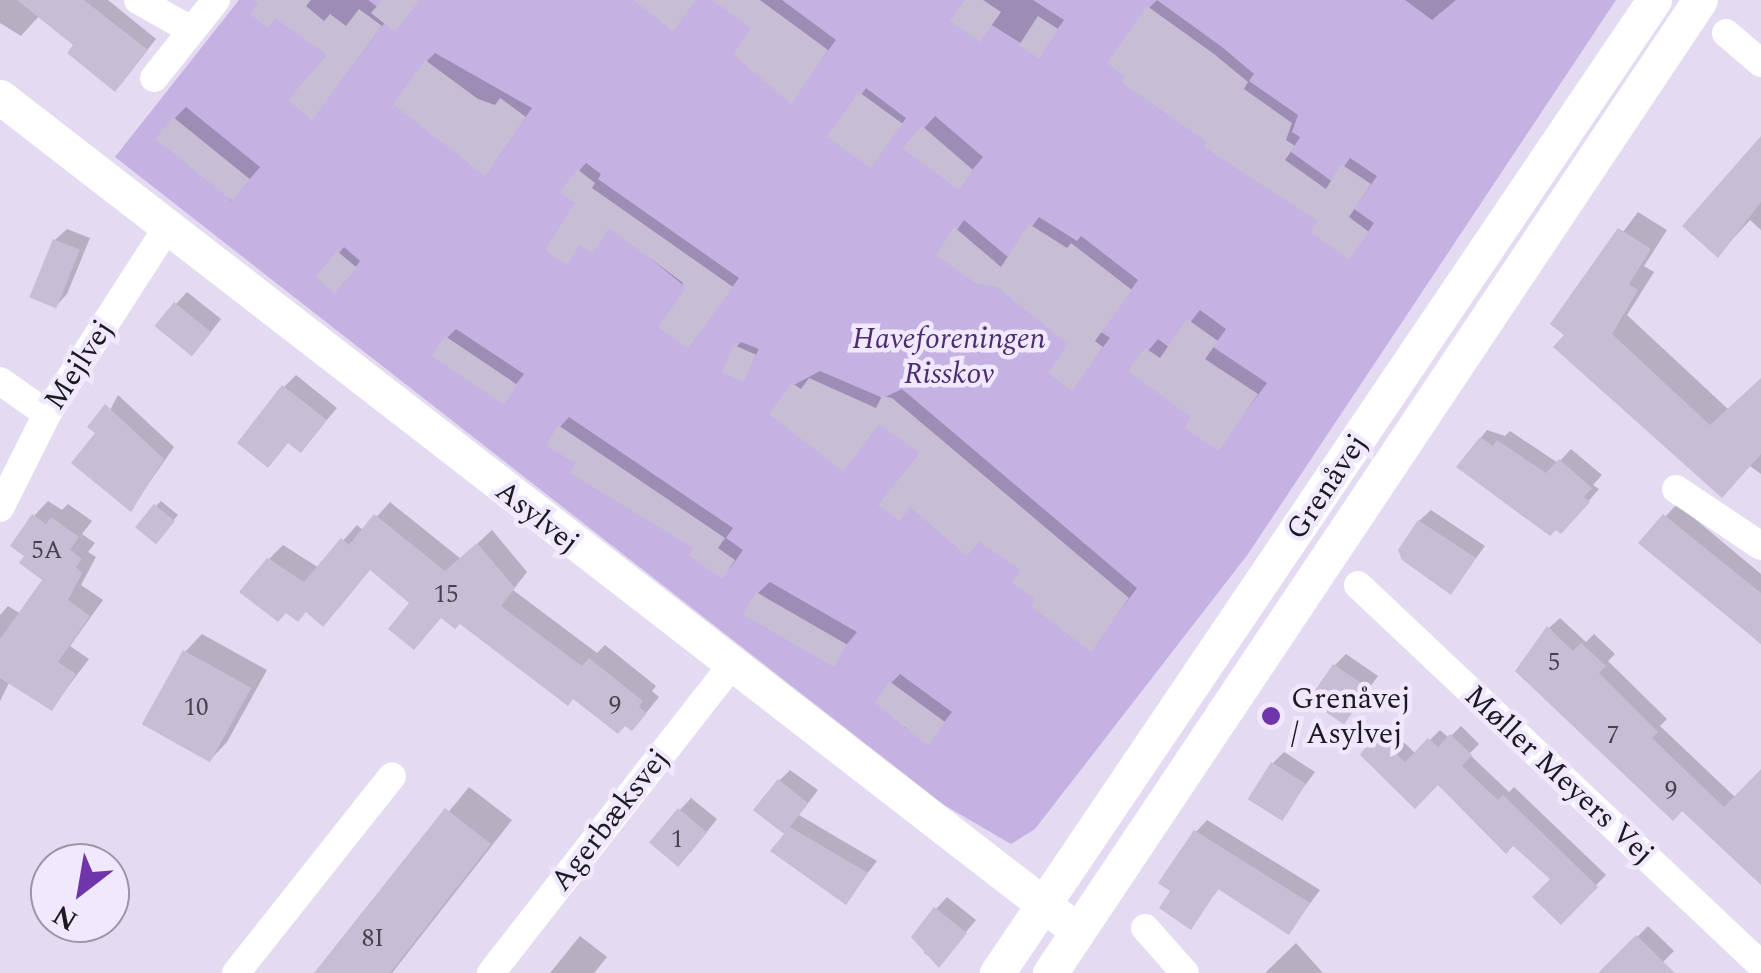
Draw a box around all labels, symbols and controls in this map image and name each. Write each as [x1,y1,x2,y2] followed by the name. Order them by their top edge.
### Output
[37,313,121,417] street label: Mejlvej
[852,321,1046,392] park label: Haveforeningen Risskov
[1279,427,1375,547] street label: Grenåvej
[488,473,586,561] street label: Asylvej
[31,536,63,566] house number: 5A
[434,580,458,610] house number: 15
[1548,648,1560,678] house number: 5
[1457,678,1661,872] street label: Møller Meyers Vej
[1291,681,1411,752] place label: Grenåvej / Asylvej
[609,691,621,721] house number: 9
[184,693,208,723] house number: 10
[1260,705,1282,727] marker: Grenåvej / Asylvej
[1607,721,1619,751] house number: 7
[543,742,677,898] street label: Agerbæksvej
[1665,776,1677,806] house number: 9
[671,825,683,855] house number: 1
[30,843,130,943] north arrow
[44,893,86,942] text: N
[362,924,384,954] house number: 8I

